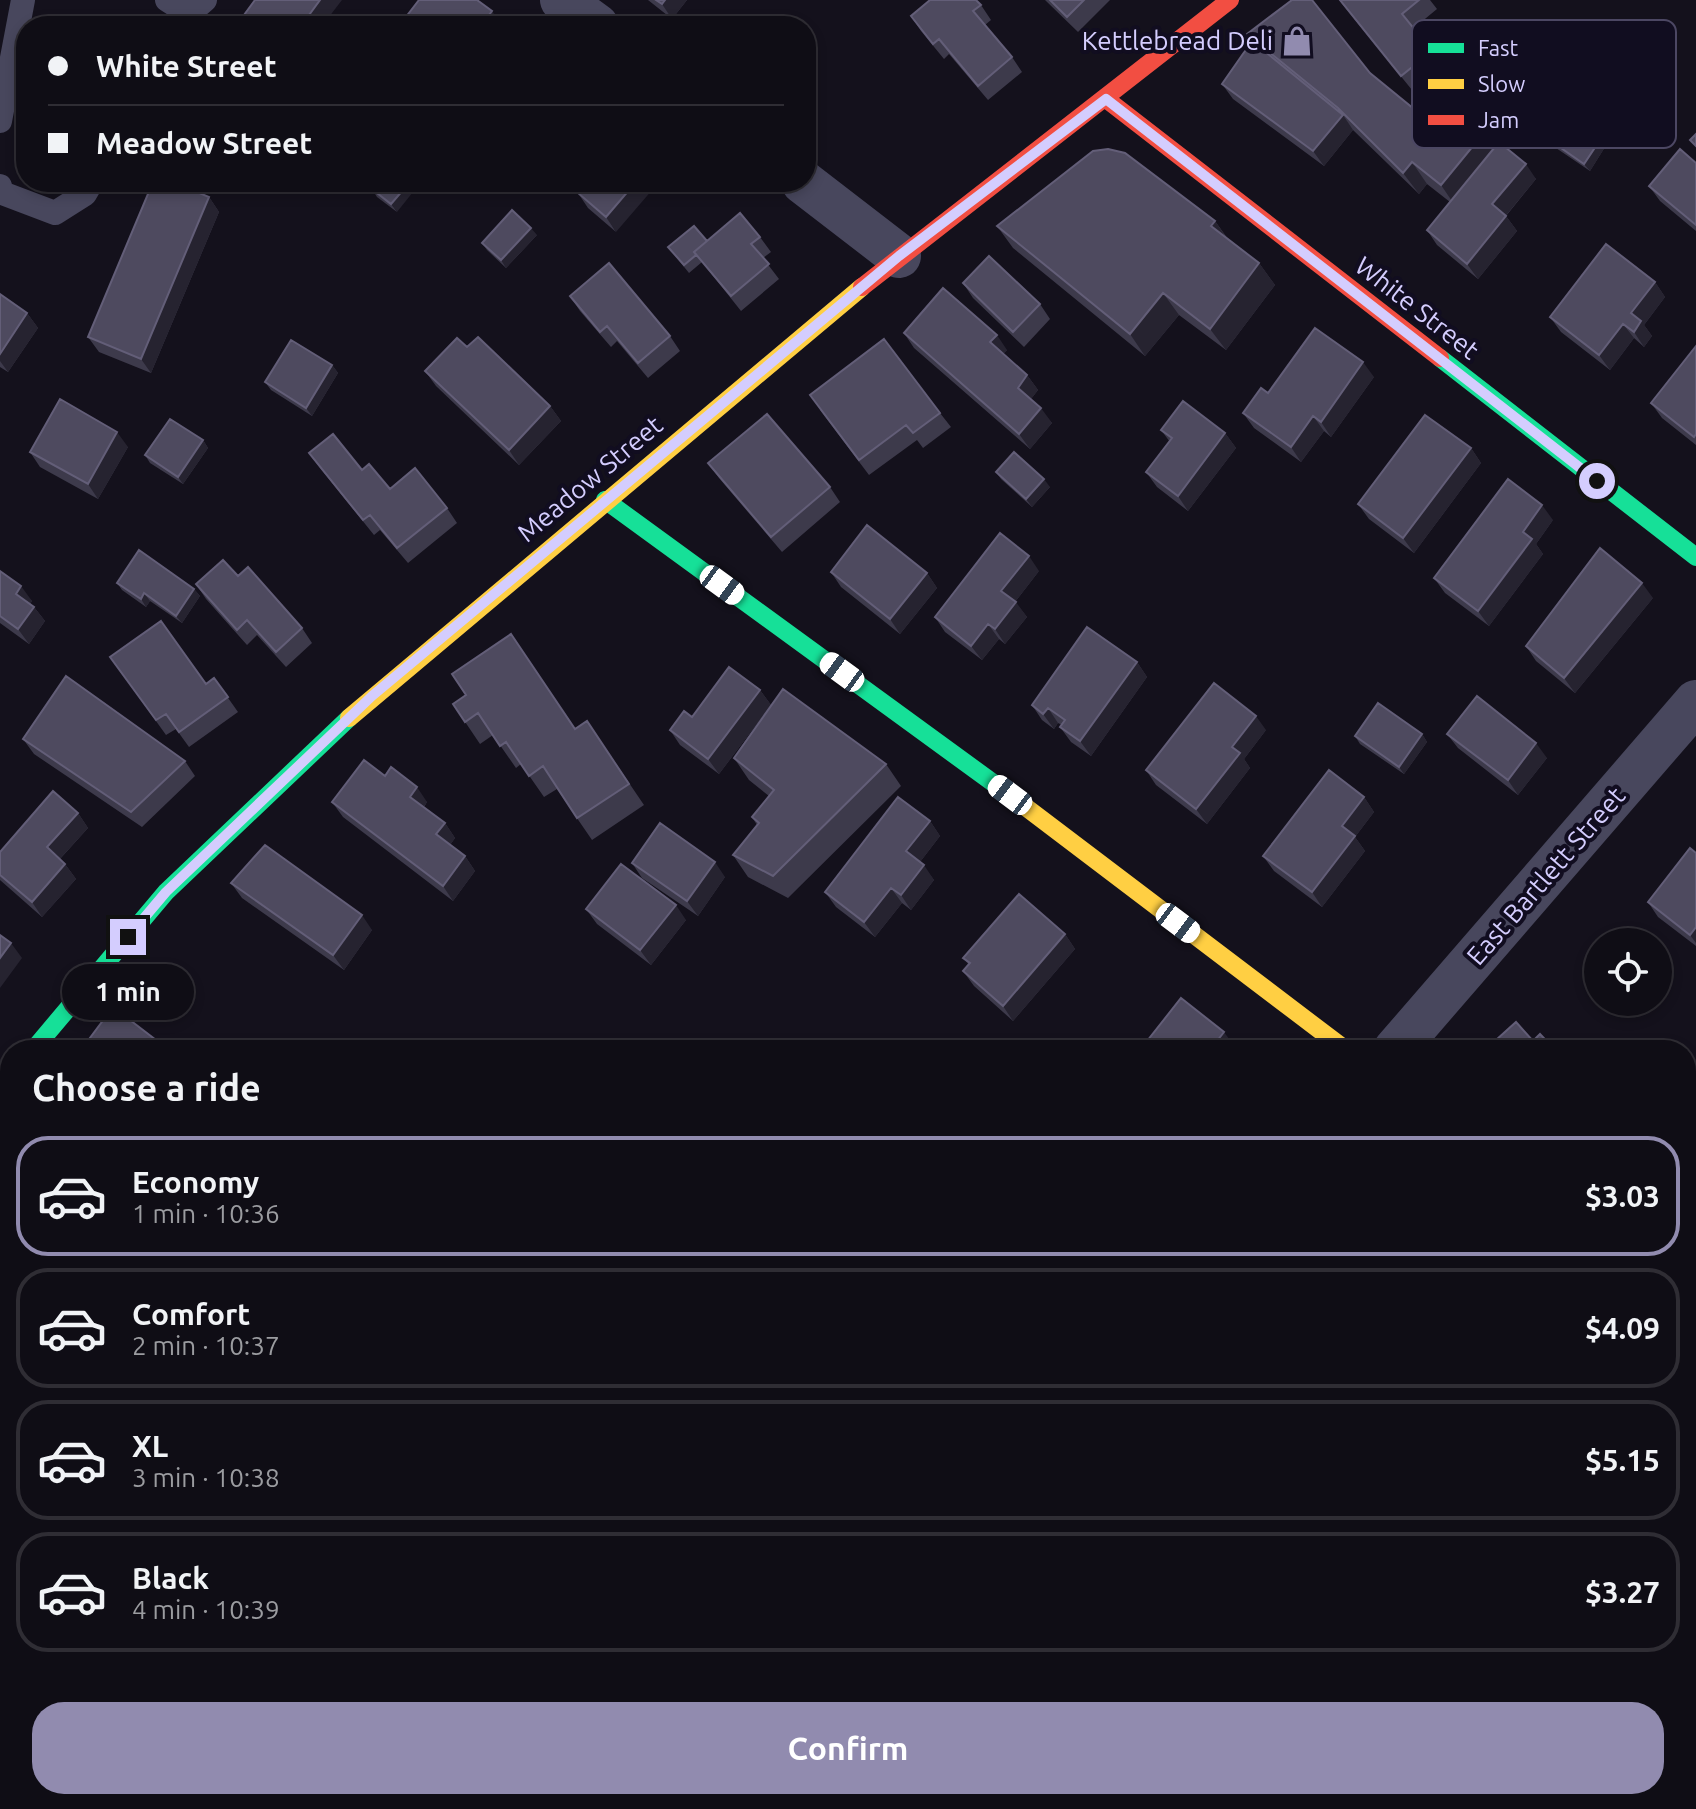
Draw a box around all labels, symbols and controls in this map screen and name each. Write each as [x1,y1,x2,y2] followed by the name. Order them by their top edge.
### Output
[1412,20,1676,148] legend
[1280,24,1314,58] shop icon: Kettlebread Deli
[1082,26,1273,55] place label: Kettlebread Deli
[1478,35,1519,60] text: Fast
[96,49,277,83] text: White Street
[1478,71,1525,96] text: Slow
[1478,107,1519,132] text: Jam
[96,126,312,160] text: Meadow Street
[1350,251,1485,365] street label: White Street
[512,410,668,547] street label: Meadow Street
[1579,463,1615,499] route start
[696,561,748,609] car
[816,648,868,696] car
[984,771,1036,819] car
[1461,781,1631,970] street label: East Bartlett Street
[1152,899,1204,947] car
[110,919,146,955] route end
[1584,928,1672,1016] map controls
[1584,928,1672,1016] button: locate
[62,965,194,1021] callout: 1 min
[95,977,161,1006] text: 1 min
[32,1067,261,1108] text: Choose a ride
[36,1160,108,1232] icon: car
[132,1165,259,1199] text: Economy
[1585,1179,1660,1213] text: $3.03
[132,1199,280,1228] text: 1 min · 10:36
[36,1292,108,1364] icon: car
[132,1297,250,1331] text: Comfort
[1585,1311,1660,1345] text: $4.09
[132,1331,280,1360] text: 2 min · 10:37
[36,1424,108,1496] icon: car
[132,1429,168,1463] text: XL
[1585,1443,1660,1477] text: $5.15
[132,1463,280,1492] text: 3 min · 10:38
[36,1556,108,1628] icon: car
[132,1561,209,1595] text: Black
[1585,1575,1660,1609] text: $3.27
[132,1595,280,1624] text: 4 min · 10:39
[32,1702,1664,1794] button: Confirm

